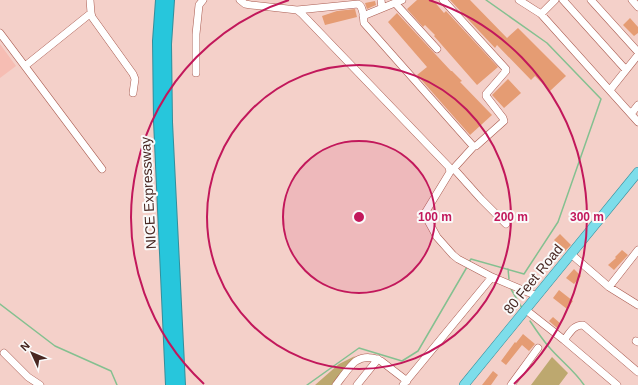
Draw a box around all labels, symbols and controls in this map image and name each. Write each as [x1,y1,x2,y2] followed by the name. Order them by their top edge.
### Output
[137,136,159,250] street label: NICE Expressway
[352,210,366,224] centre of rings
[418,210,452,224] text: 100 m
[494,210,528,224] text: 200 m
[570,210,604,224] text: 300 m
[500,241,566,317] street label: 80 Feet Road
[12,333,52,373] north arrow
[18,339,32,353] text: N

